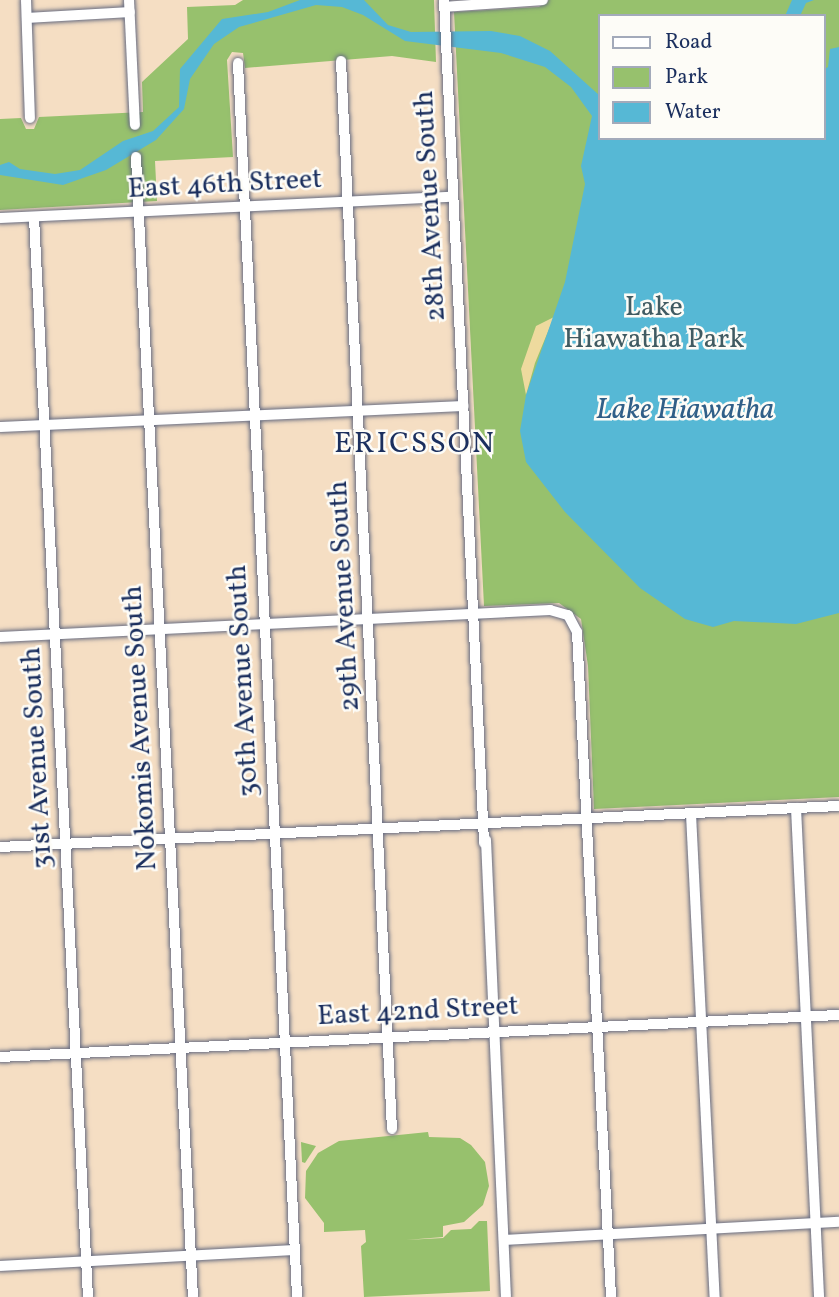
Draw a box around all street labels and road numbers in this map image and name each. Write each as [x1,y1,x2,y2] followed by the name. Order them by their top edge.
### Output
[408,90,454,322] street label: 28th Avenue South
[127,163,323,207] street label: East 46th Street
[322,480,368,712] street label: 29th Avenue South
[221,564,267,798] street label: 30th Avenue South
[117,584,165,872] street label: Nokomis Avenue South
[15,646,61,870] street label: 31st Avenue South
[317,990,519,1034] street label: East 42nd Street

